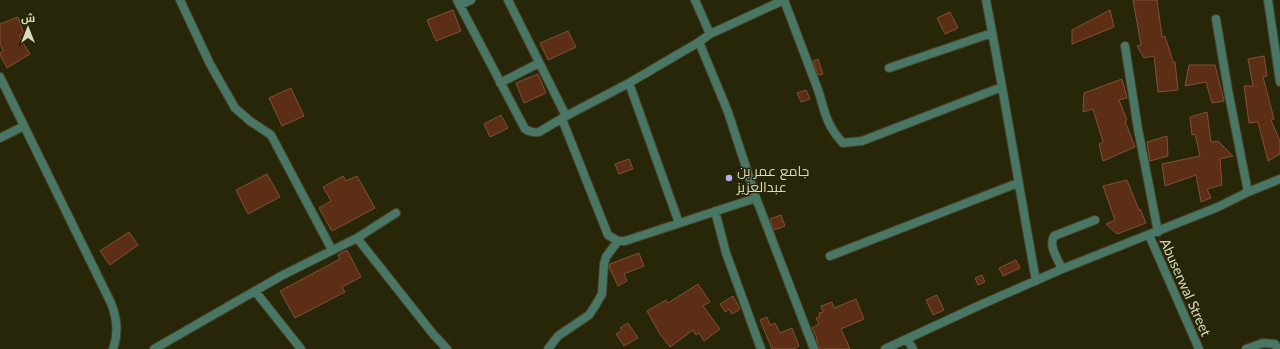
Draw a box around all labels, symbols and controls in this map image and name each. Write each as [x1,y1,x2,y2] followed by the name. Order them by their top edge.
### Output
[8,8,48,48] north arrow
[21,11,35,25] text: ش
[736,162,809,195] place label: جامع عمر بن عبدالعزيز
[724,173,734,183] marker: جامع عمر بن عبدالعزيز
[1157,235,1215,339] street label: Abuserwal Street

